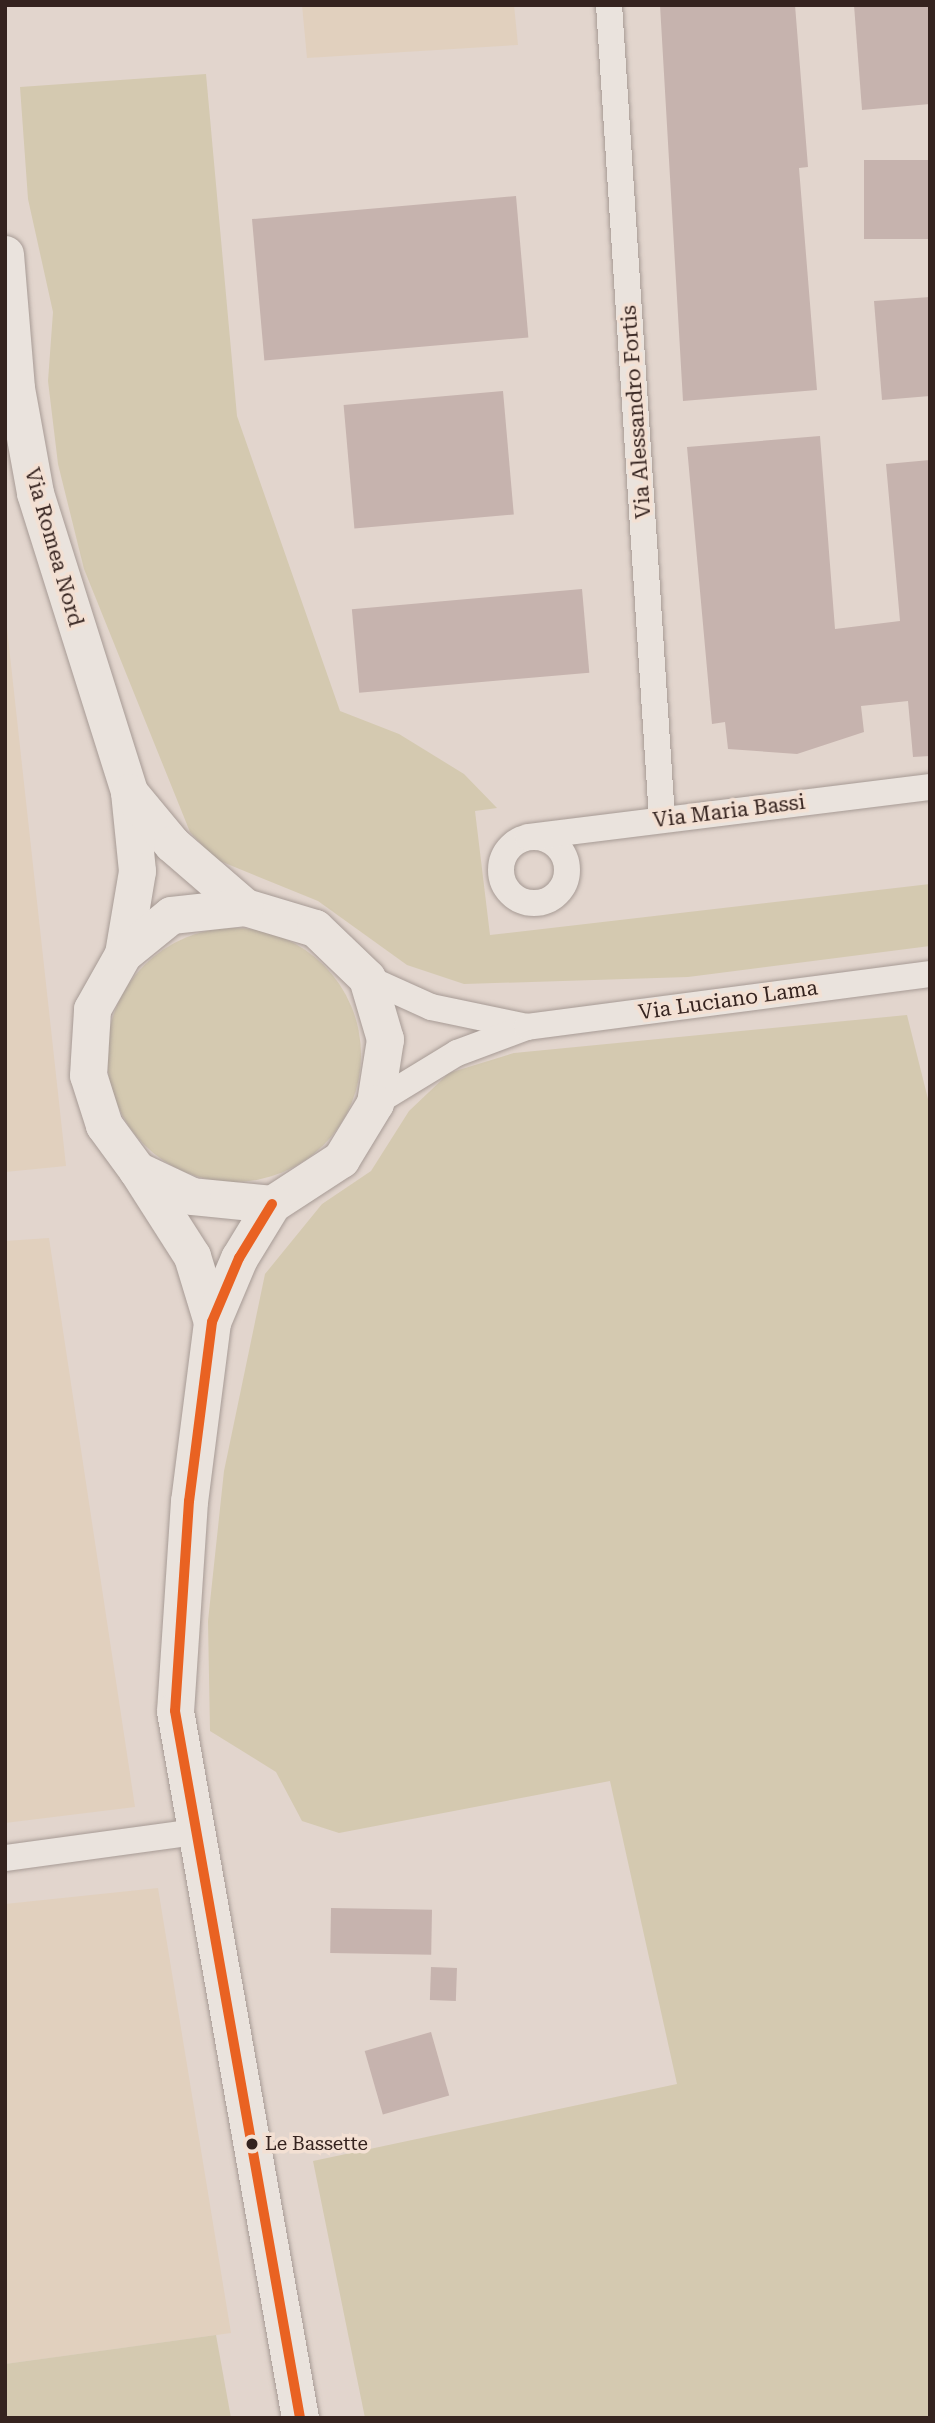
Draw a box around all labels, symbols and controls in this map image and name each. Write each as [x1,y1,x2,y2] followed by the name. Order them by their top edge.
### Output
[616,304,656,520] street label: Via Alessandro Fortis
[19,465,89,629] street label: Via Romea Nord
[651,789,807,833] street label: Via Maria Bassi
[637,975,819,1025] street label: Via Luciano Lama
[265,2133,368,2155] place label: Le Bassette
[245,2137,259,2151] marker: Le Bassette

